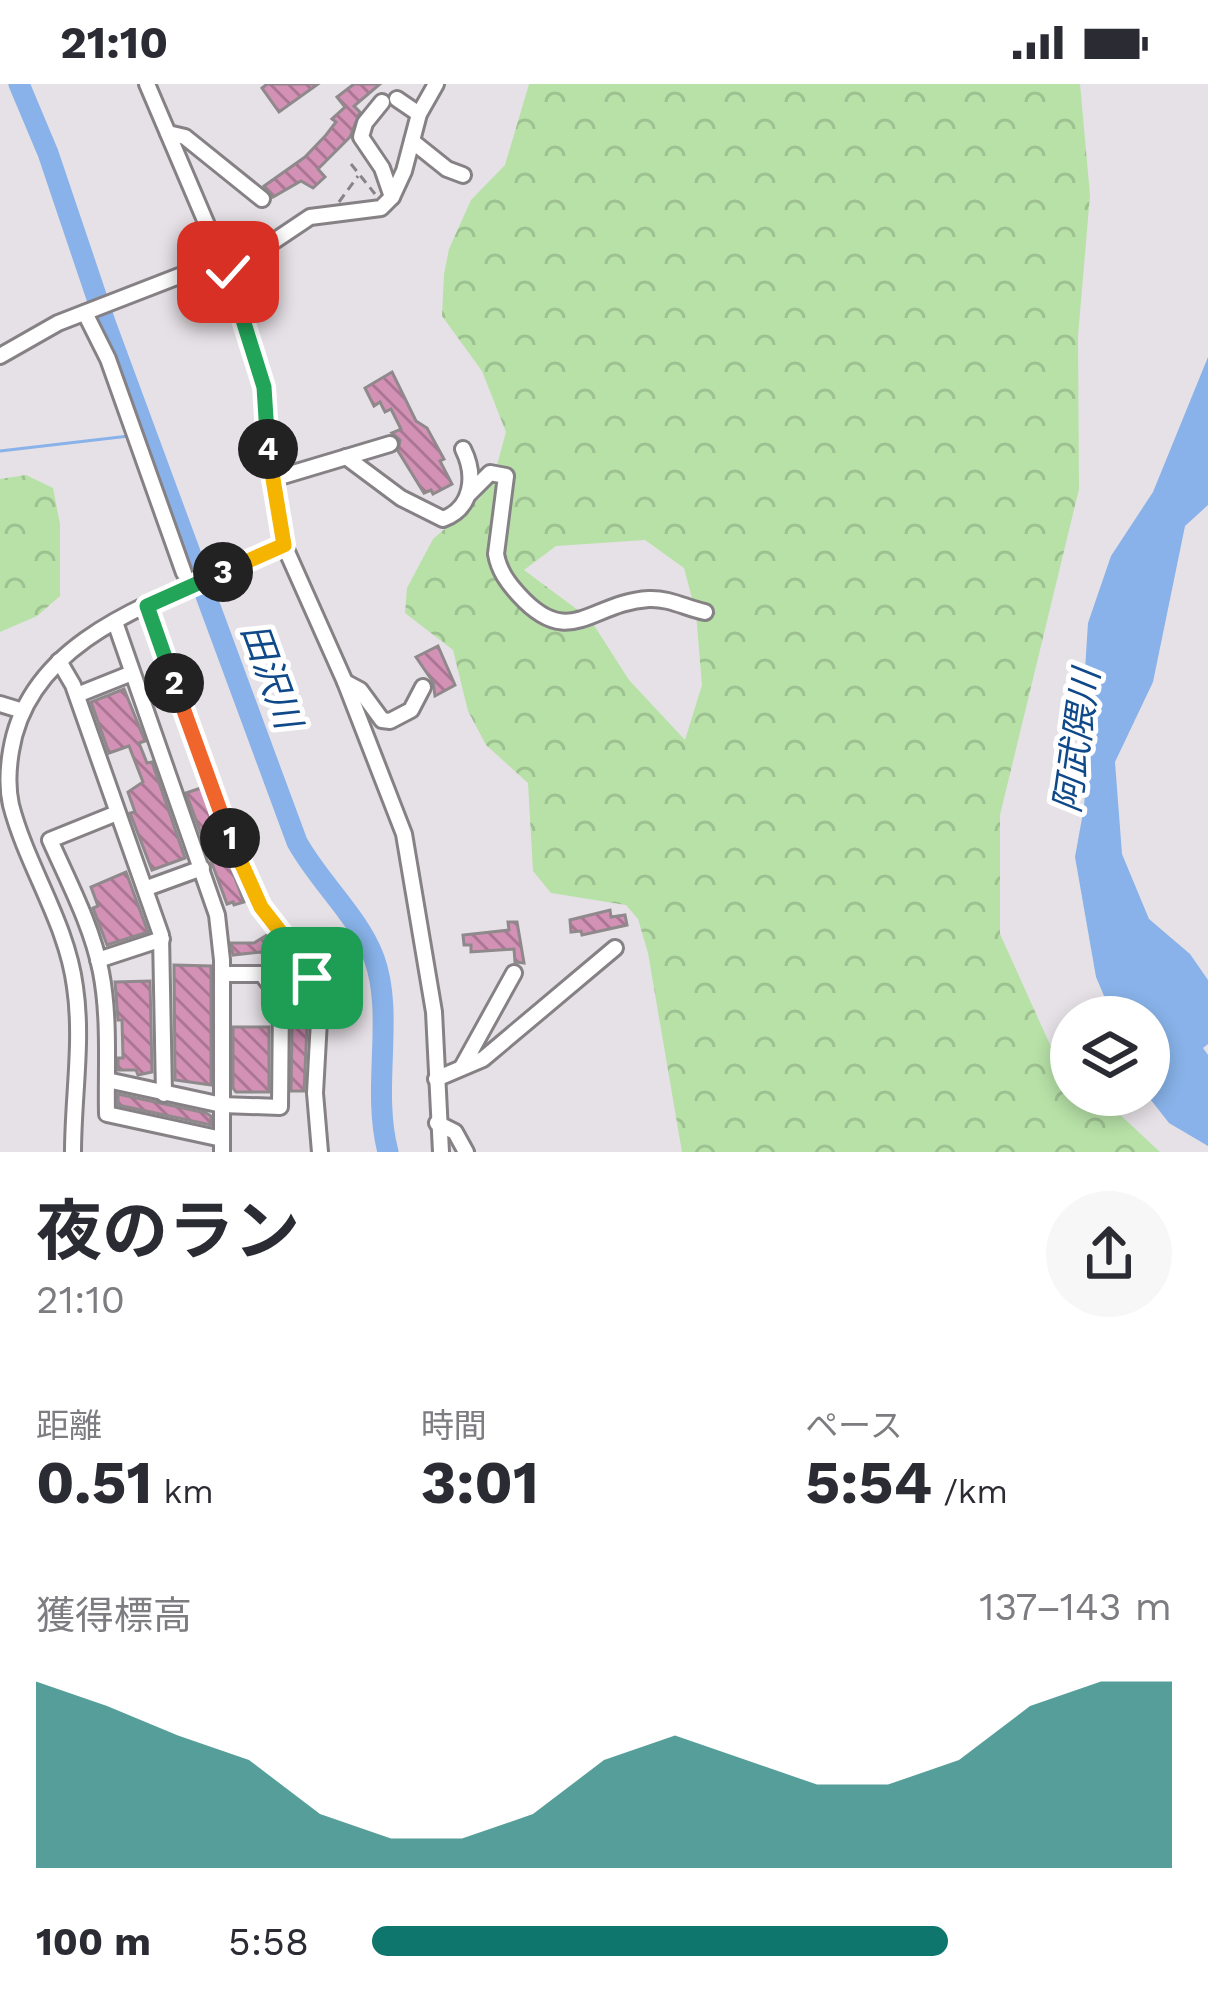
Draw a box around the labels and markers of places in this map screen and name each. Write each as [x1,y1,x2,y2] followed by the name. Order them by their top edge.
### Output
[177,221,279,323] pin
[238,419,298,479] pin: 4
[193,542,253,602] pin: 3
[144,653,204,713] pin: 2
[200,808,260,868] pin: 1
[261,927,363,1029] pin

